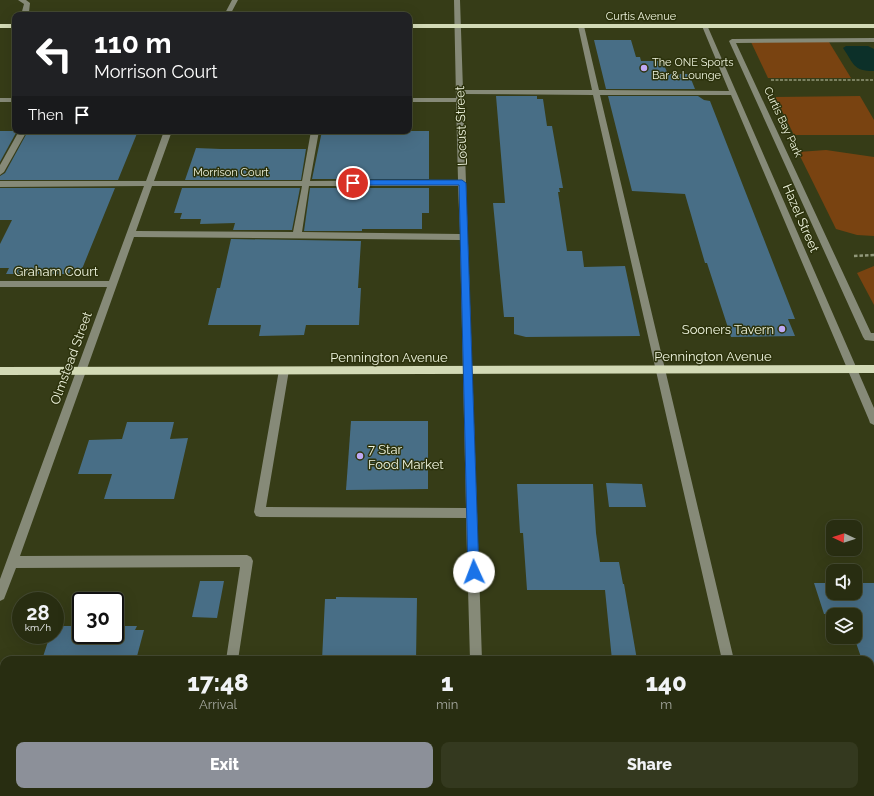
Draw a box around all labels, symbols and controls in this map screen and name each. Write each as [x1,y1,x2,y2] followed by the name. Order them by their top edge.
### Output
[606,10,677,23] street label: Curtis Avenue
[94,27,172,60] text: 110 m
[28,28,80,80] icon: left
[652,56,734,82] place label: The ONE Sports Bar & Lounge
[94,61,218,82] text: Morrison Court
[639,63,649,73] marker: The ONE Sports Bar & Lounge
[452,85,470,166] street label: Locust Street
[761,85,805,159] street label: Curtis Bay Park
[71,104,93,126] icon: arrive
[28,106,63,124] text: Then
[193,166,269,179] street label: Morrison Court
[336,166,370,200] pin
[342,172,364,194] icon: arrive
[780,181,822,255] street label: Hazel Street
[14,264,99,279] street label: Graham Court
[47,309,95,407] street label: Olmstead Street
[682,322,774,337] place label: Sooners Tavern
[777,324,787,334] marker: Sooners Tavern
[654,349,772,364] street label: Pennington Avenue
[330,350,448,365] street label: Pennington Avenue
[368,442,444,472] place label: 7 Star Food Market
[355,451,365,461] marker: 7 Star Food Market
[826,520,862,556] north arrow
[826,520,862,644] map controls
[453,551,495,593] position arrow
[826,564,862,600] button: sound
[72,592,124,644] speed limit sign: 30
[26,601,50,625] text: 28
[826,608,862,644] button: layers
[25,622,51,633] text: km/h
[187,668,249,697] text: 17:48
[441,668,453,697] text: 1
[646,668,687,697] text: 140
[199,697,237,712] text: Arrival
[436,697,458,712] text: min
[660,697,672,712] text: m
[16,742,433,788] button: Exit
[441,742,858,788] button: Share

